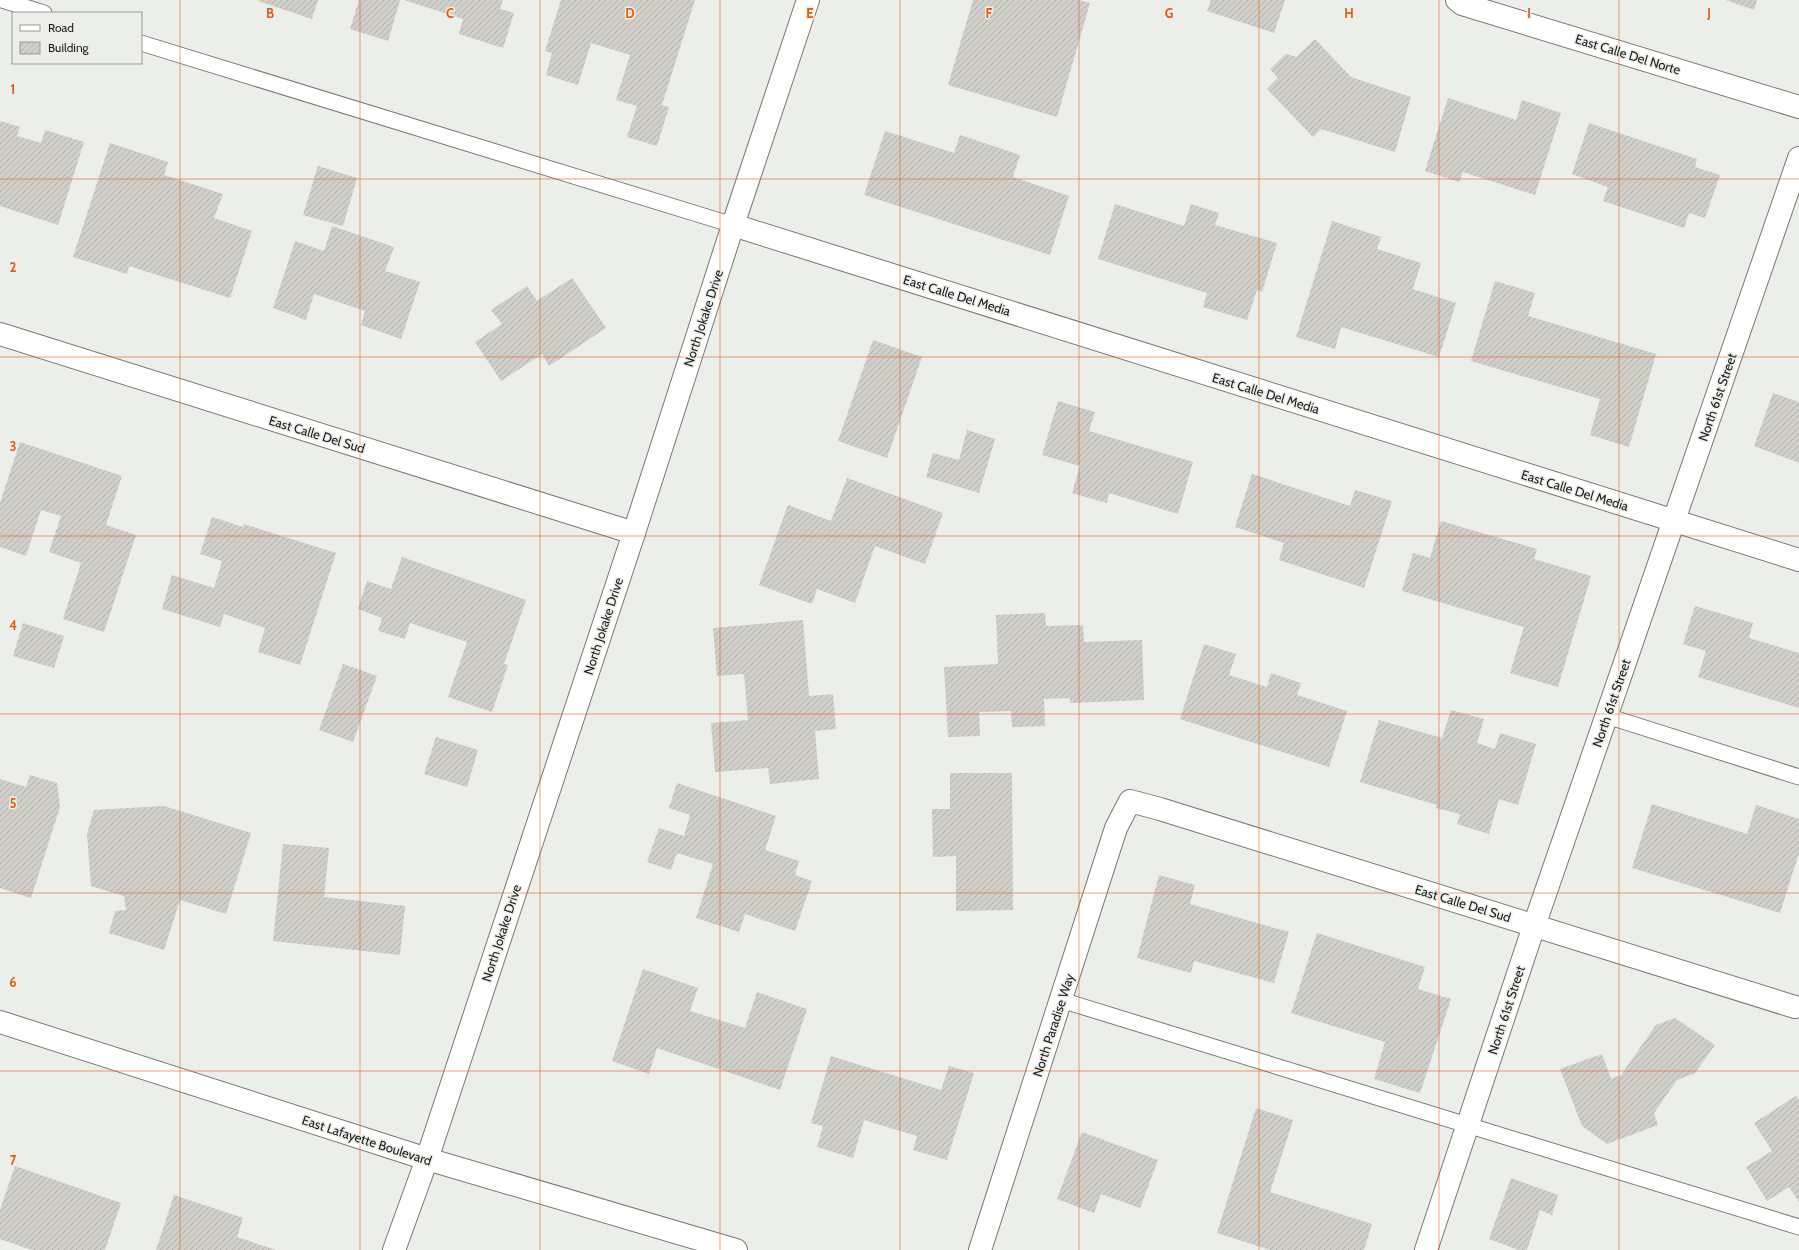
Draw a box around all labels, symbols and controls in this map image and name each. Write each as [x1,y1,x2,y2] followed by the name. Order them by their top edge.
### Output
[266,5,274,21] text: B
[446,5,454,21] text: C
[625,5,635,21] text: D
[806,5,814,21] text: E
[986,5,993,21] text: F
[1165,5,1174,21] text: G
[1344,5,1354,21] text: H
[1527,5,1531,21] text: I
[1706,5,1711,21] text: J
[12,12,142,64] legend
[48,20,74,35] text: Road
[1573,30,1683,78] street label: East Calle Del Norte
[48,40,90,55] text: Building
[11,81,15,97] text: 1
[10,259,17,275] text: 2
[680,267,726,369] street label: North Jokake Drive
[901,271,1013,319] street label: East Calle Del Media
[1694,350,1740,443] street label: North 61st Street
[1210,369,1322,417] street label: East Calle Del Media
[267,412,367,456] street label: East Calle Del Sud
[9,438,17,454] text: 3
[1519,466,1631,514] street label: East Calle Del Media
[580,575,626,677] street label: North Jokake Drive
[9,617,17,633] text: 4
[1588,656,1634,749] street label: North 61st Street
[10,795,17,811] text: 5
[1413,881,1513,925] street label: East Calle Del Sud
[478,882,524,984] street label: North Jokake Drive
[1484,963,1528,1056] street label: North 61st Street
[1029,971,1077,1079] street label: North Paradise Way
[9,974,17,990] text: 6
[300,1111,434,1169] street label: East Lafayette Boulevard
[10,1152,17,1168] text: 7

